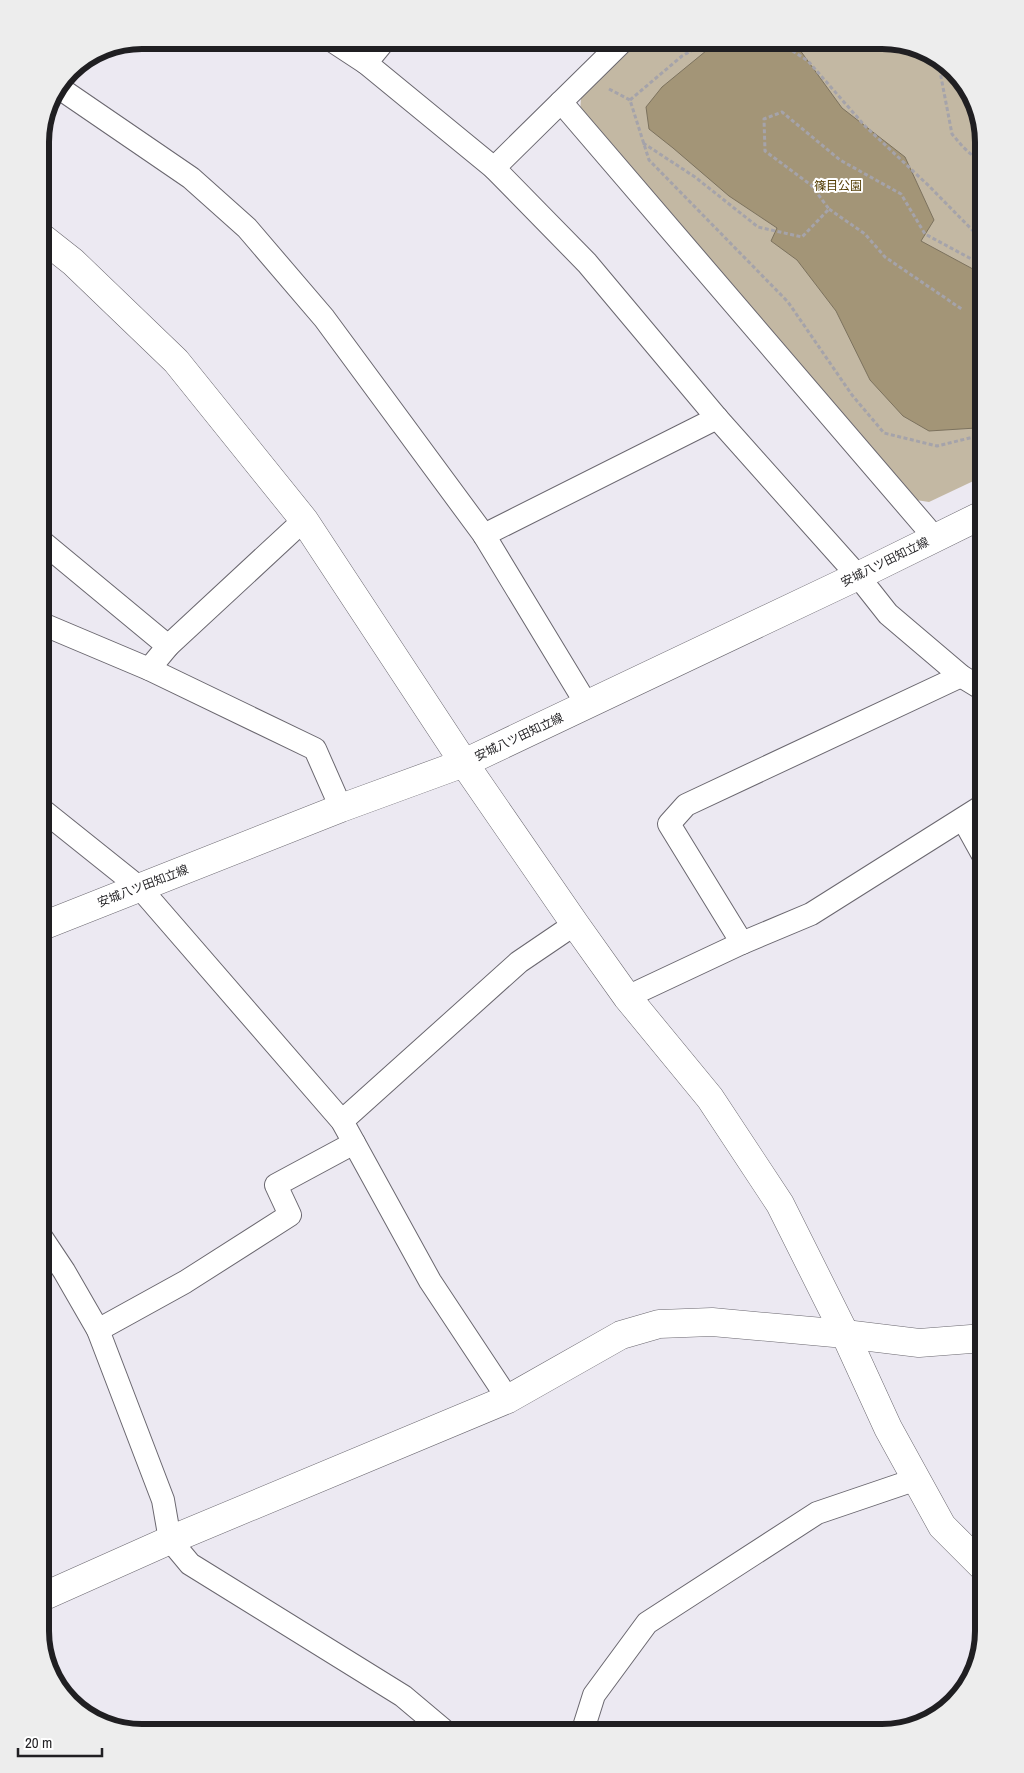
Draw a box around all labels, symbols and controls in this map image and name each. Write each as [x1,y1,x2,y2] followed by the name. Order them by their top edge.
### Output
[814,178,862,194] park label: 篠目公園
[838,534,932,590] street label: 安城八ツ田知立線
[472,709,566,765] street label: 安城八ツ田知立線
[95,861,191,911] street label: 安城八ツ田知立線
[18,1726,101,1758] scale bar
[25,1732,52,1753] text: 20 m

